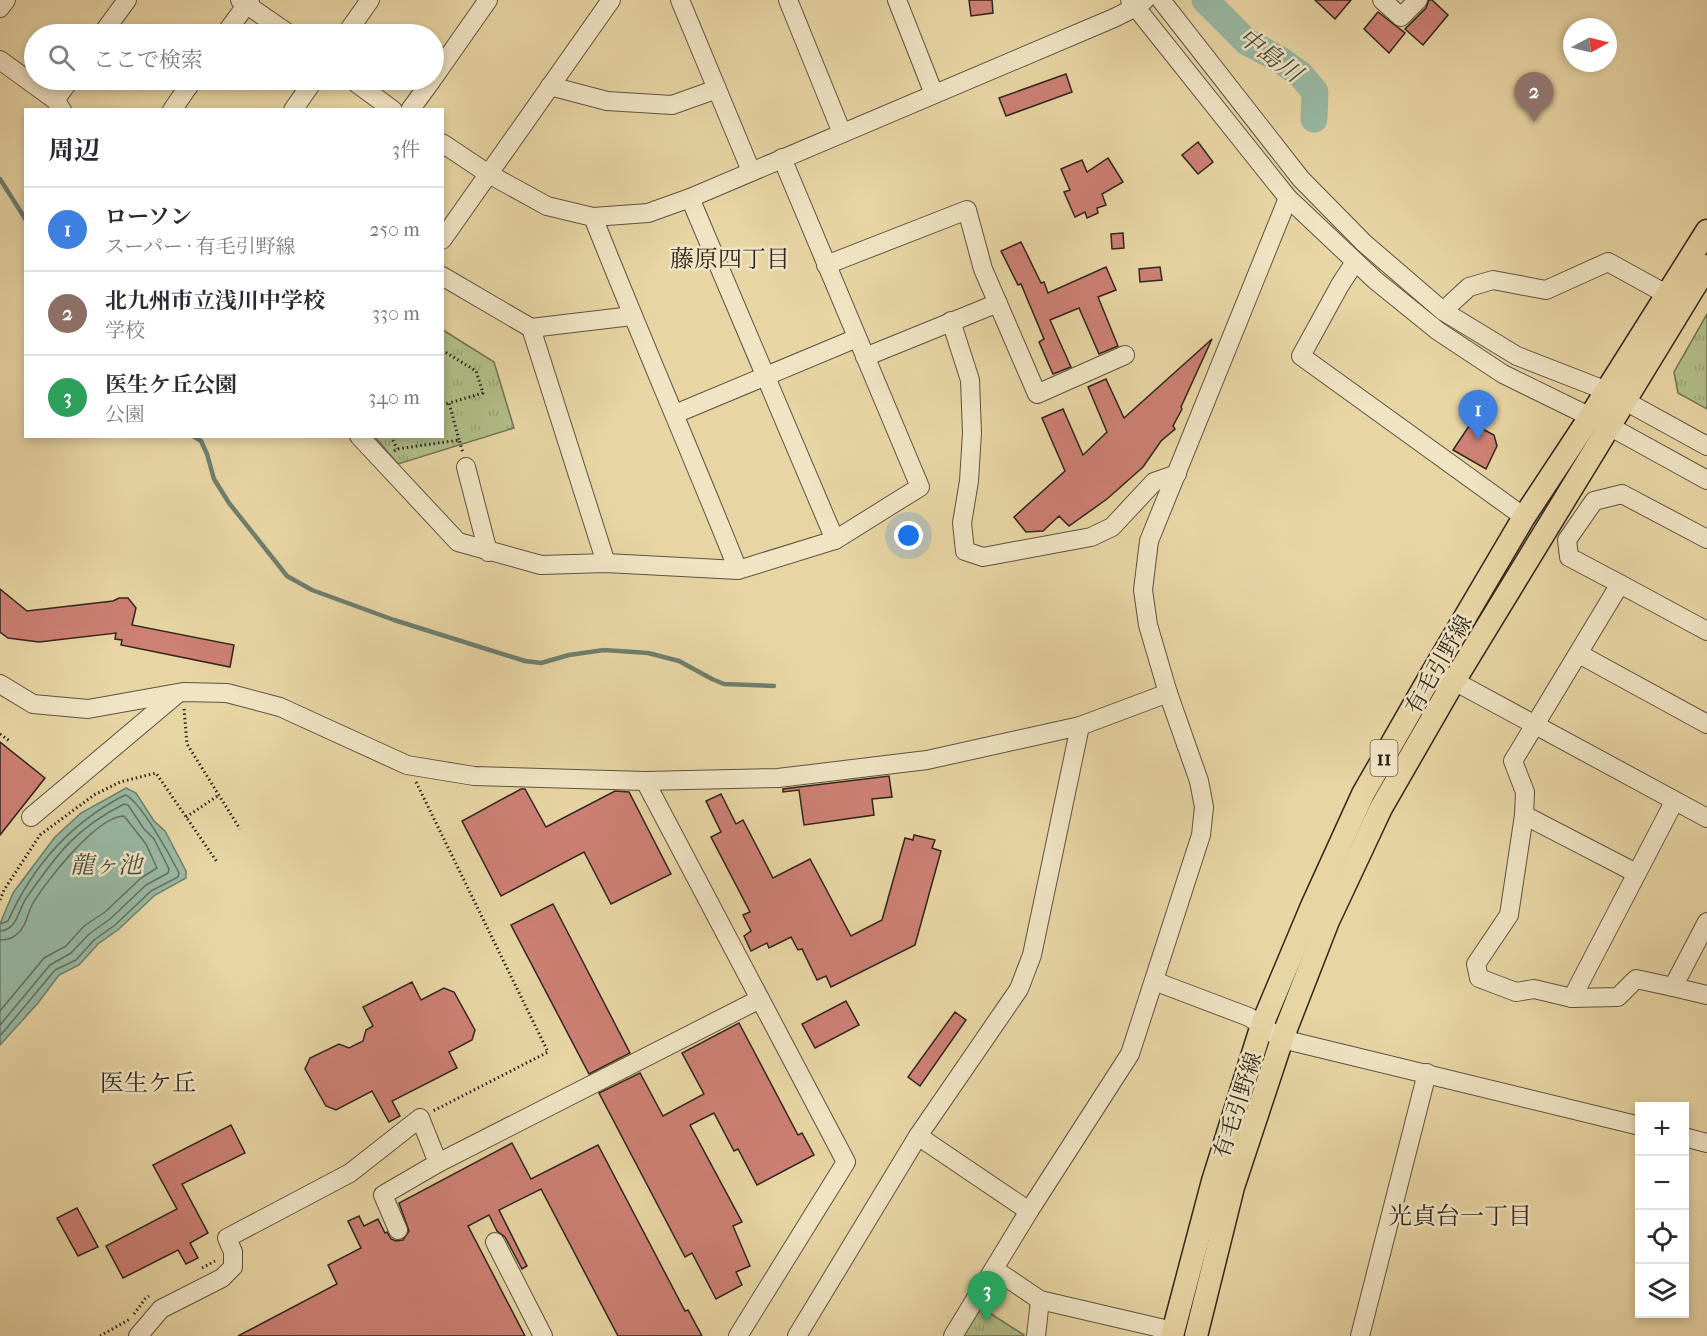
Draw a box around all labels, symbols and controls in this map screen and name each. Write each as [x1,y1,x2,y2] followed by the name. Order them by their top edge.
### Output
[1563,18,1617,72] north arrow
[1233,22,1310,90] water label: 中島川
[24,24,444,90] search box
[45,41,78,74] icon: search
[93,47,203,73] text: ここで検索
[1514,72,1553,122] pin: 2
[48,135,100,166] text: 周辺
[392,138,420,161] text: 3件
[105,204,192,230] text: ローソン
[64,218,71,241] text: 1
[369,218,420,241] text: 250 m
[105,235,296,258] text: スーパー · 有毛引野線
[670,245,790,273] district label: 藤原四丁目
[105,288,325,314] text: 北九州市立浅川中学校
[62,302,73,325] text: 2
[372,302,420,325] text: 330 m
[105,319,145,342] text: 学校
[105,372,237,398] text: 医生ケ丘公園
[63,386,72,409] text: 3
[368,386,420,409] text: 340 m
[1458,390,1498,440] pin: 1
[105,403,145,426] text: 公園
[894,521,923,550] your location
[1400,610,1478,719] street label: 有毛引野線
[1370,740,1398,776] road number: 11
[70,851,145,879] water label: 龍ヶ池
[1209,1049,1267,1162] street label: 有毛引野線
[100,1069,196,1097] district label: 医生ケ丘
[1635,1102,1689,1318] map controls
[1635,1102,1689,1156] button: +
[1635,1156,1689,1210] button: −
[1388,1202,1532,1230] district label: 光貞台一丁目
[1635,1210,1689,1264] button: locate
[1635,1264,1689,1318] button: layers
[968,1272,1006,1321] pin: 3

